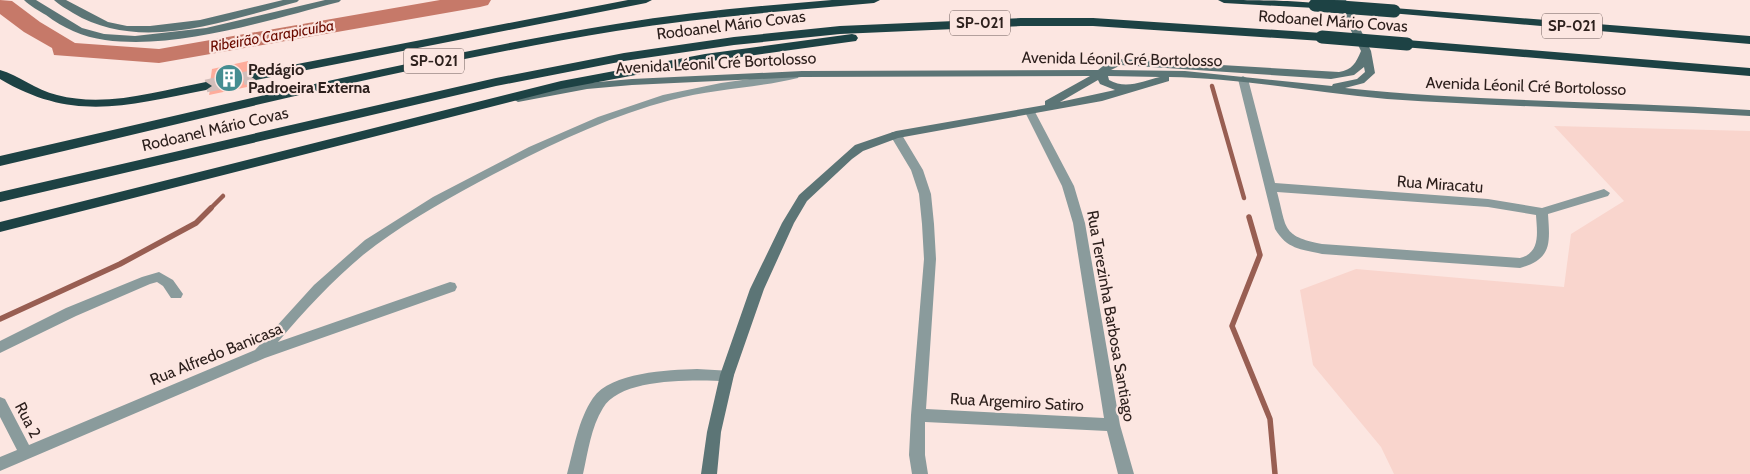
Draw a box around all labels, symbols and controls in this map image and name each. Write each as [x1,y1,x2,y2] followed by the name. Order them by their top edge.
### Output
[655,6,807,44] street label: Rodoanel Mário Covas
[1258,6,1409,36] street label: Rodoanel Mário Covas
[950,10,1010,36] road number: SP-021
[1542,14,1602,38] road number: SP-021
[209,16,335,56] water label: Ribeirão Carapicuíba
[404,48,464,74] road number: SP-021
[615,48,817,78] street label: Avenida Léonil Cré Bortolosso
[1021,48,1223,70] street label: Avenida Léonil Cré Bortolosso
[248,60,370,97] place label: Pedágio Padroeira Externa
[214,63,244,93] building icon: Pedágio Padroeira Externa
[1425,73,1627,99] street label: Avenida Léonil Cré Bortolosso
[140,103,290,155] street label: Rodoanel Mário Covas
[1396,172,1484,196] street label: Rua Miracatu
[1083,209,1139,423] street label: Rua Terezinha Barbosa Santiago
[147,319,285,389] street label: Rua Alfredo Banicasa
[950,389,1085,415] street label: Rua Argemiro Satiro
[11,399,45,441] street label: Rua 2

